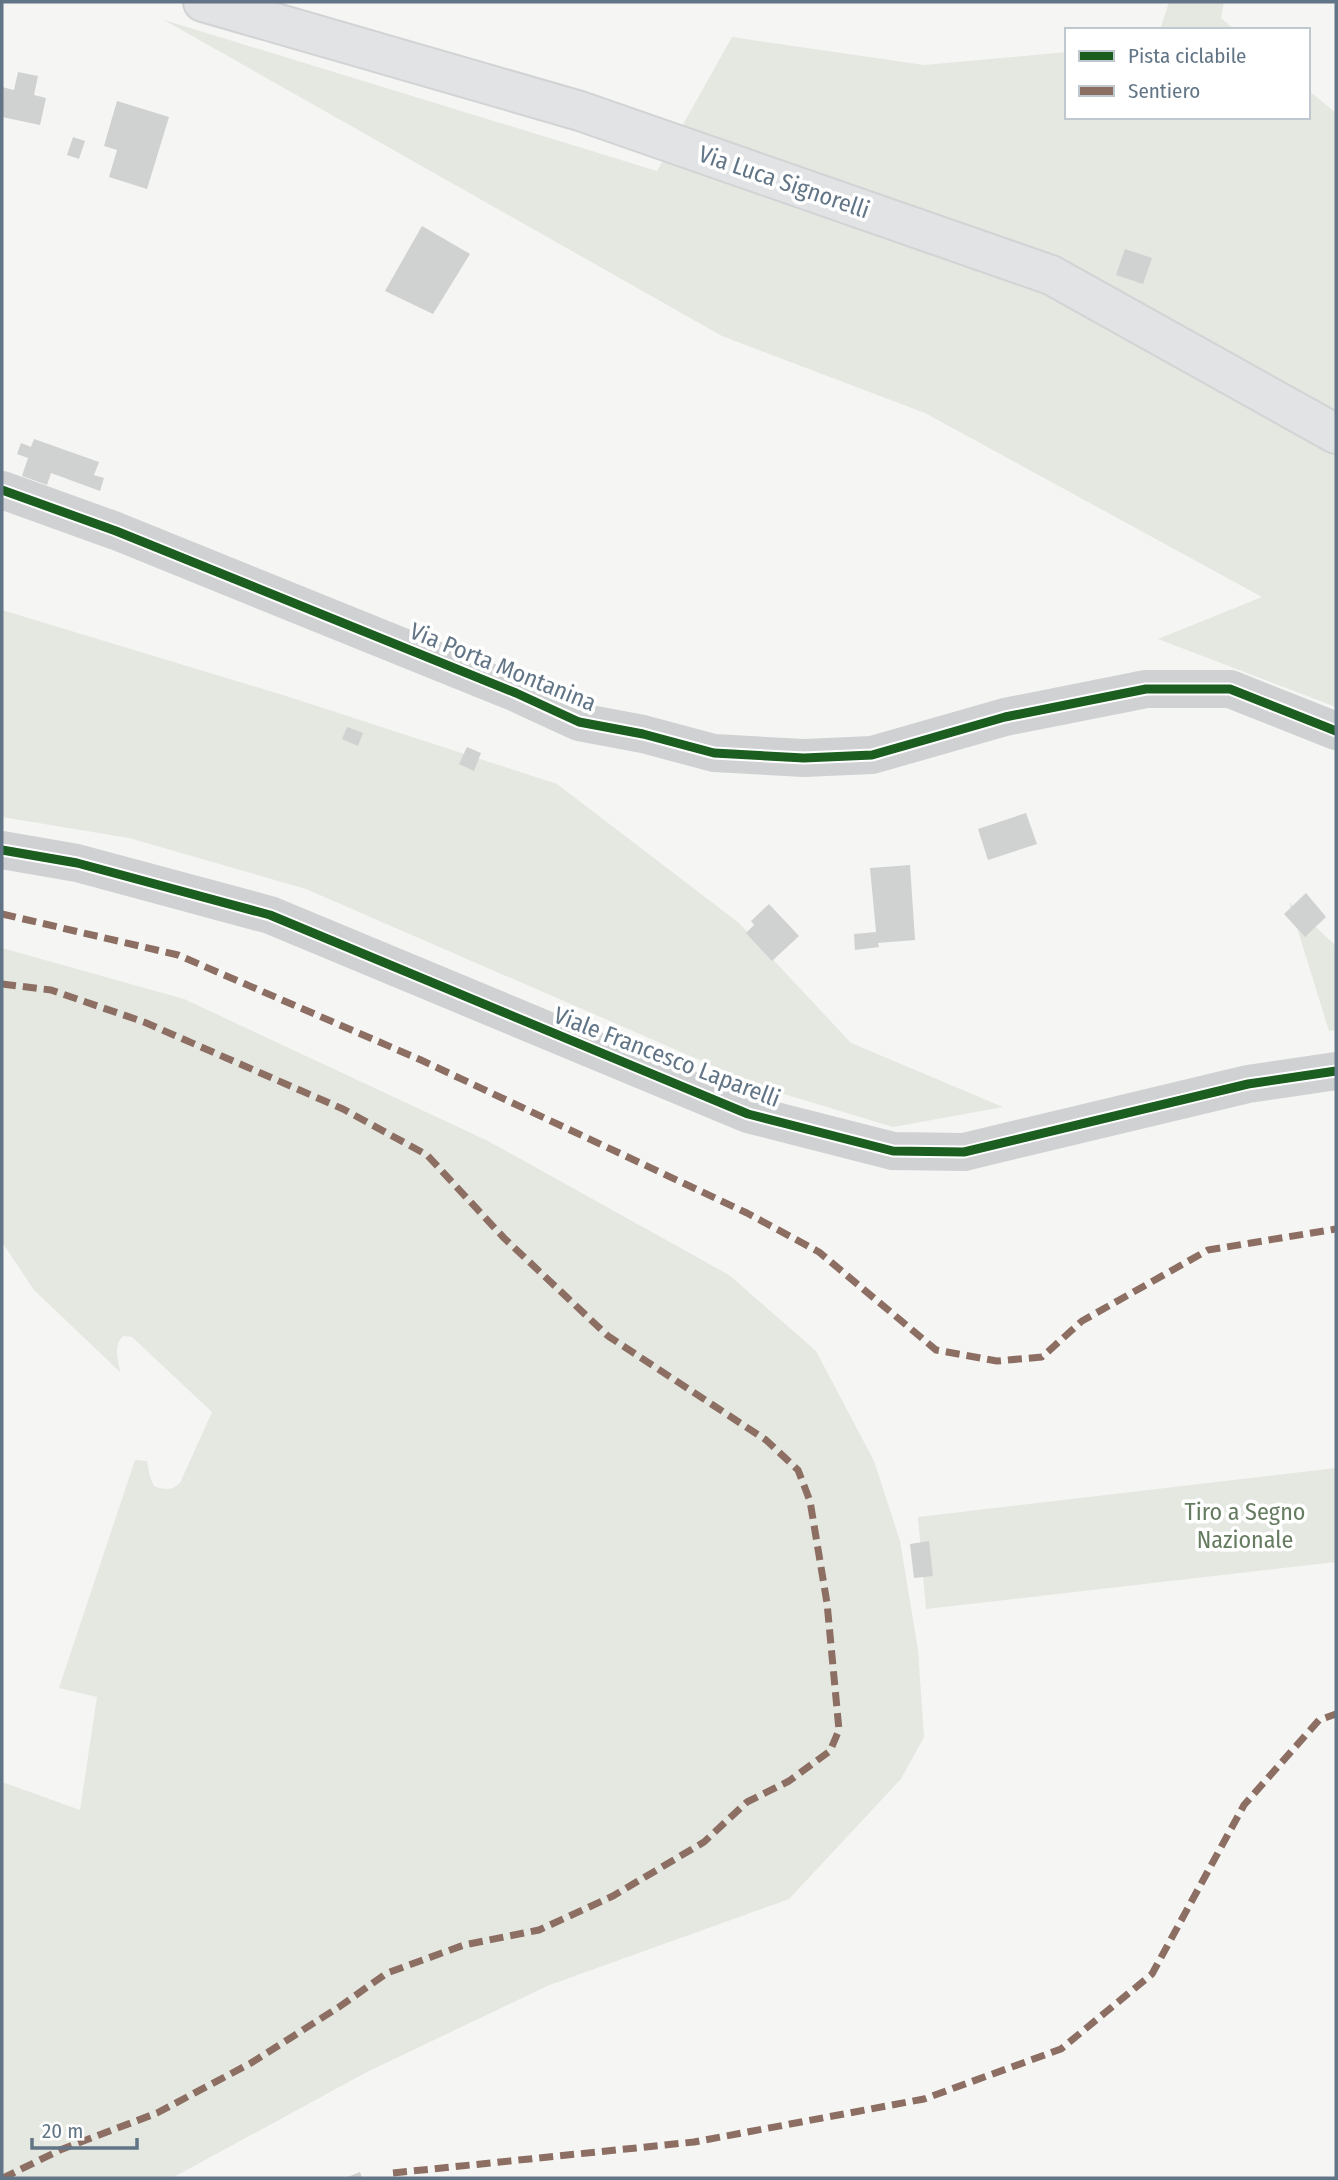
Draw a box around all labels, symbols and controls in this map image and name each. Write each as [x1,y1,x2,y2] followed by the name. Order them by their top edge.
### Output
[1065,28,1310,119] legend
[1128,43,1246,69] text: Pista ciclabile
[1128,78,1200,104] text: Sentiero
[695,140,873,224] street label: Via Luca Signorelli
[406,617,600,717] street label: Via Porta Montanina
[550,1001,784,1113] street label: Viale Francesco Laparelli
[1185,1498,1305,1554] park label: Tiro a Segno Nazionale
[32,2106,136,2150] scale bar
[42,2118,83,2144] text: 20 m

